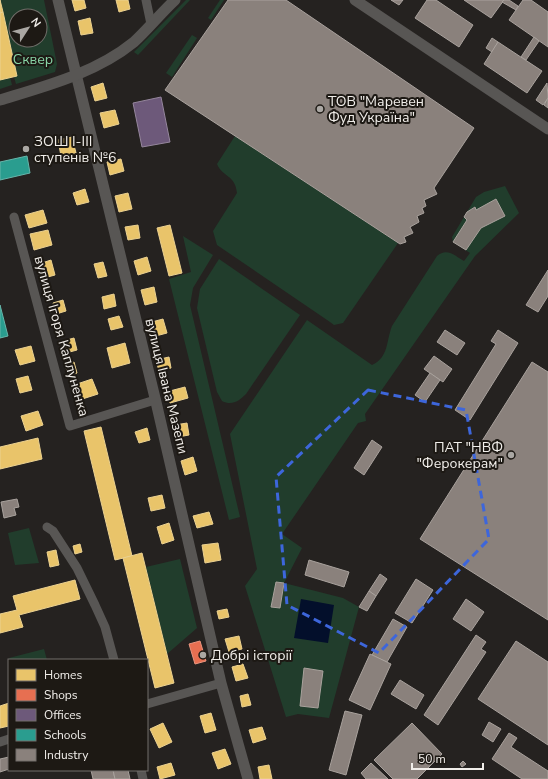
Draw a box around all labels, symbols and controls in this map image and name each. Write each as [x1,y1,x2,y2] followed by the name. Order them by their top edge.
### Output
[8,8,48,48] north arrow
[27,15,44,30] text: N
[13,50,53,69] park label: Сквер
[328,92,424,127] place label: ТОВ "Маревен Фуд Україна"
[315,104,325,114] marker: ТОВ "Маревен Фуд Україна"
[34,132,116,167] place label: ЗОШ І-ІІІ ступенів №6
[21,144,31,154] marker: ЗОШ І-ІІІ ступенів №6
[29,254,94,419] street label: вулиця Ігоря Каплуненка
[140,316,193,456] street label: вулиця Івана Мазепи
[416,438,503,473] place label: ПАТ "НВФ "Ферокерам"
[506,450,516,460] marker: ПАТ "НВФ "Ферокерам"
[211,646,293,665] place label: Добрі історії
[198,650,208,660] marker: Добрі історії
[8,659,148,771] legend
[44,667,82,683] text: Homes
[44,687,78,703] text: Shops
[44,707,82,723] text: Offices
[44,727,87,743] text: Schools
[412,745,483,771] scale bar
[44,747,89,763] text: Industry
[418,751,446,767] text: 50 m

